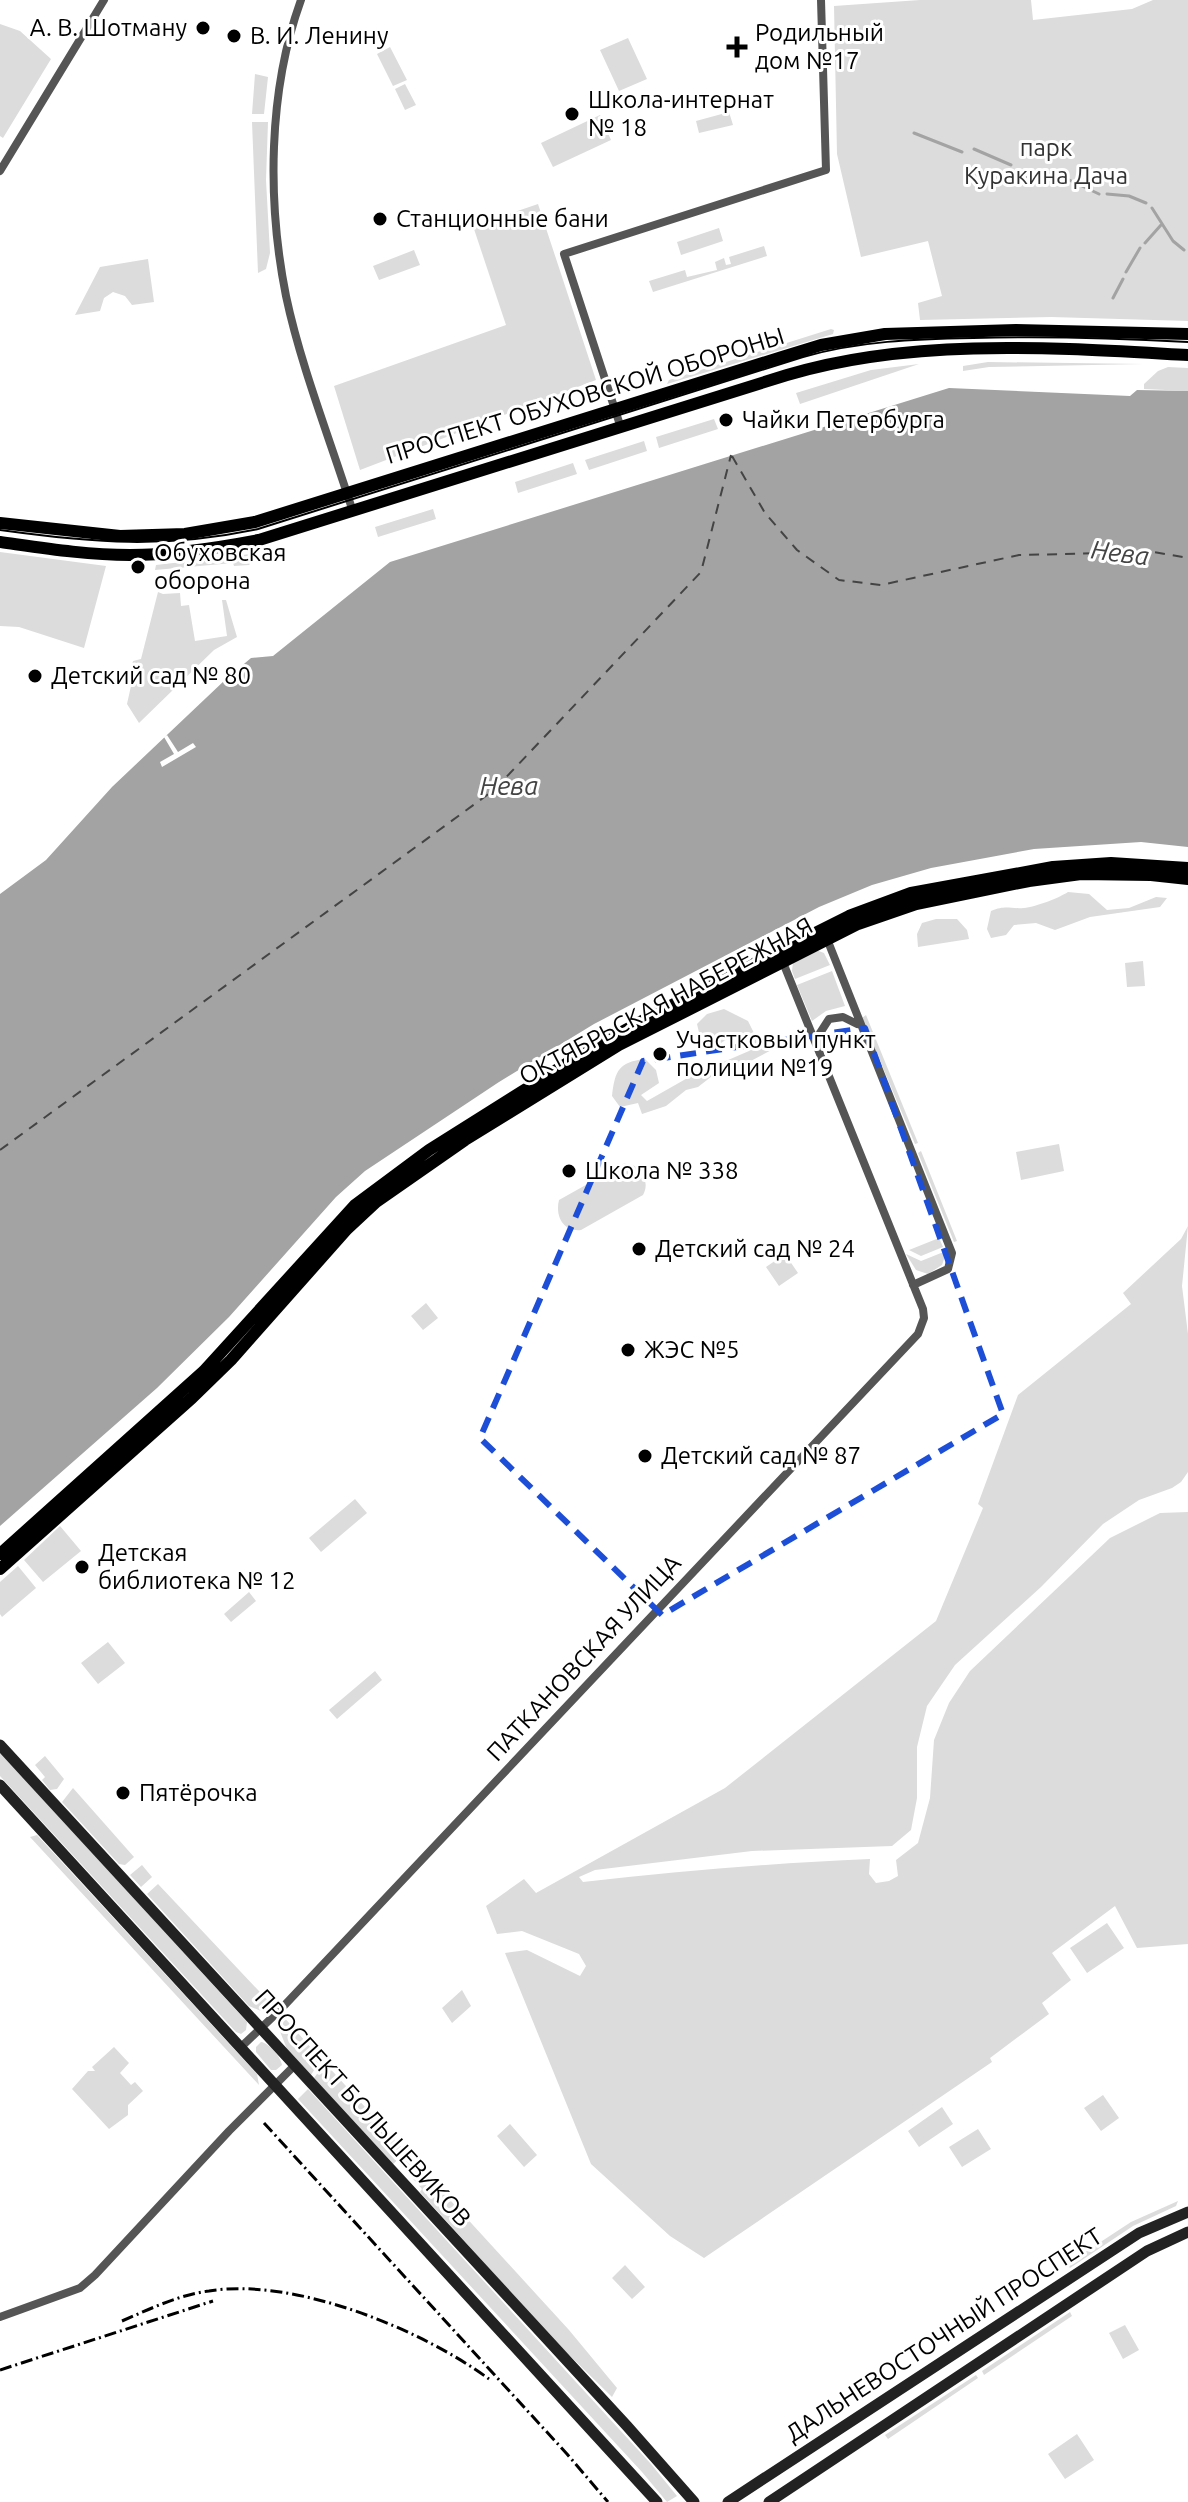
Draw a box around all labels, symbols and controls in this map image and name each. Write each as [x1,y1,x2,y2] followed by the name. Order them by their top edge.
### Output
[30,14,187,41] place label: А. В. Шотману
[194,19,212,37] marker: А. В. Шотману
[755,19,884,74] place label: Родильный дом №17
[250,22,389,49] place label: В. И. Ленину
[225,27,243,45] marker: В. И. Ленину
[726,36,748,58] marker: Родильный дом №17
[588,86,774,141] place label: Школа-интернат № 18
[563,105,581,123] marker: Школа-интернат № 18
[964,134,1128,189] park label: парк Куракина Дача
[396,205,609,232] place label: Станционные бани
[371,210,389,228] marker: Станционные бани
[382,321,787,469] street label: ПРОСПЕКТ ОБУХОВСКОЙ ОБОРОНЫ
[742,406,945,433] place label: Чайки Петербурга
[717,411,735,429] marker: Чайки Петербурга
[1089,535,1151,570] water label: Нева
[154,539,286,594] place label: Обуховская оборона
[129,558,147,576] marker: Обуховская оборона
[51,662,251,689] place label: Детский сад № 80
[26,667,44,685] marker: Детский сад № 80
[480,771,538,800] water label: Нева
[514,912,817,1090] street label: ОКТЯБРЬСКАЯ НАБЕРЕЖНАЯ
[676,1026,876,1081] place label: Участковый пункт полиции №19
[651,1045,669,1063] marker: Участковый пункт полиции №19
[585,1157,739,1184] place label: Школа № 338
[560,1162,578,1180] marker: Школа № 338
[655,1235,855,1262] place label: Детский сад № 24
[630,1240,648,1258] marker: Детский сад № 24
[644,1336,740,1363] place label: ЖЭС №5
[619,1341,637,1359] marker: ЖЭС №5
[661,1442,861,1469] place label: Детский сад № 87
[636,1447,654,1465] marker: Детский сад № 87
[98,1539,296,1594] place label: Детская библиотека № 12
[481,1549,686,1766] street label: ПАТКАНОВСКАЯ УЛИЦА
[73,1558,91,1576] marker: Детская библиотека № 12
[139,1779,258,1806] place label: Пятёрочка
[114,1784,132,1802] marker: Пятёрочка
[250,1984,477,2232] street label: ПРОСПЕКТ БОЛЬШЕВИКОВ
[780,2221,1107,2447] street label: ДАЛЬНЕВОСТОЧНЫЙ ПРОСПЕКТ

